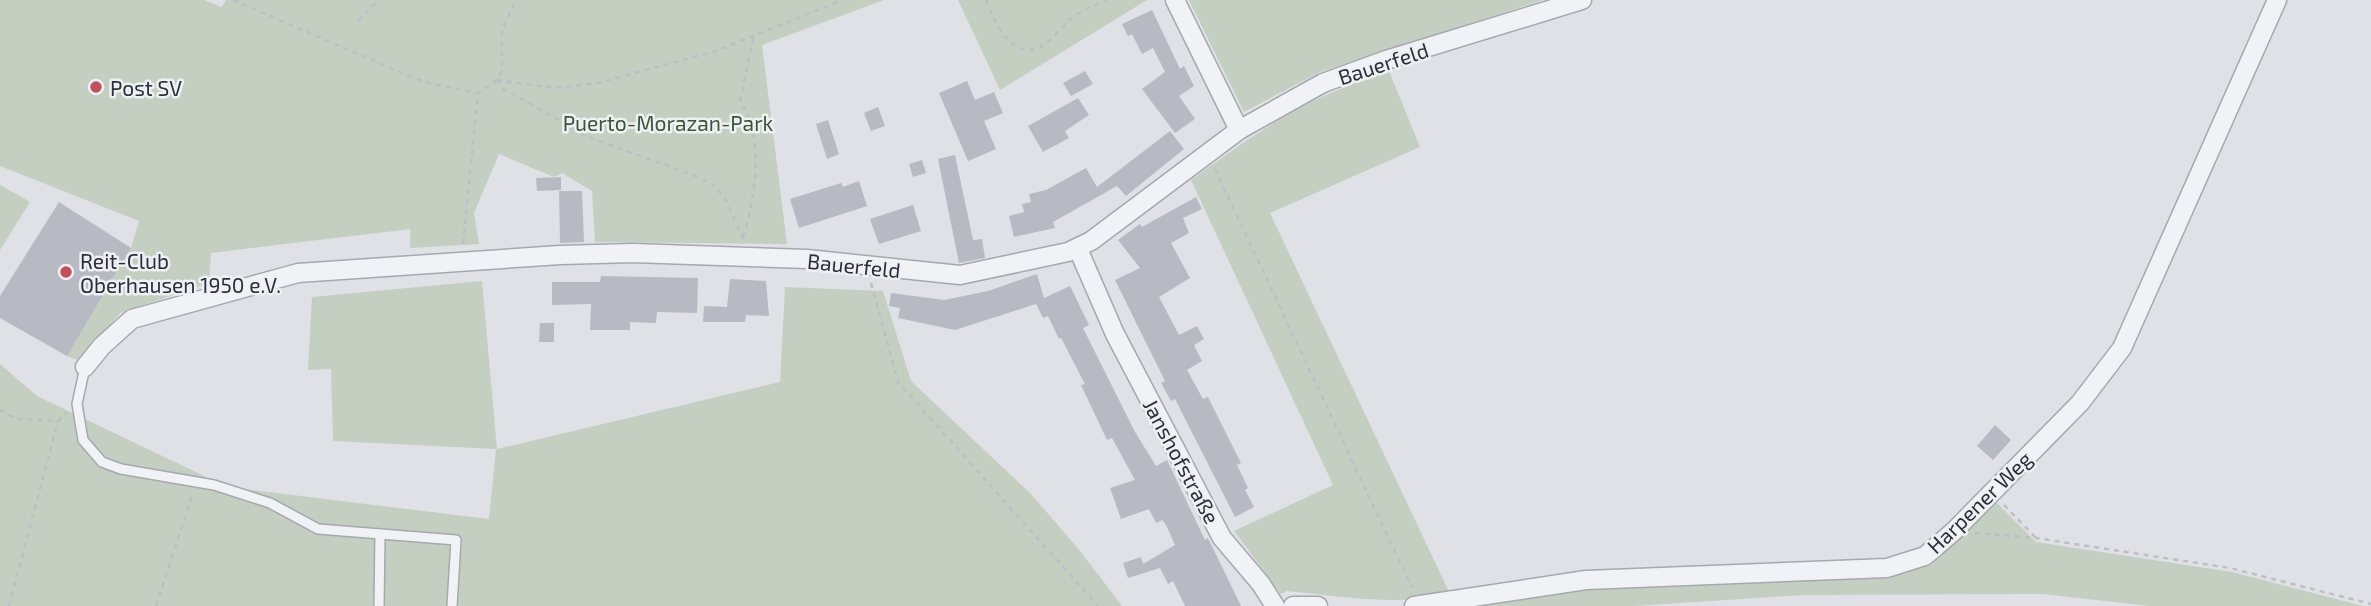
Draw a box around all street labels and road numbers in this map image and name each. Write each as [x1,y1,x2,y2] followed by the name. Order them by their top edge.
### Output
[1335,37,1431,89] street label: Bauerfeld
[806,248,902,282] street label: Bauerfeld
[1139,394,1225,528] street label: Janshofstraße
[1921,446,2037,558] street label: Harpener Weg

